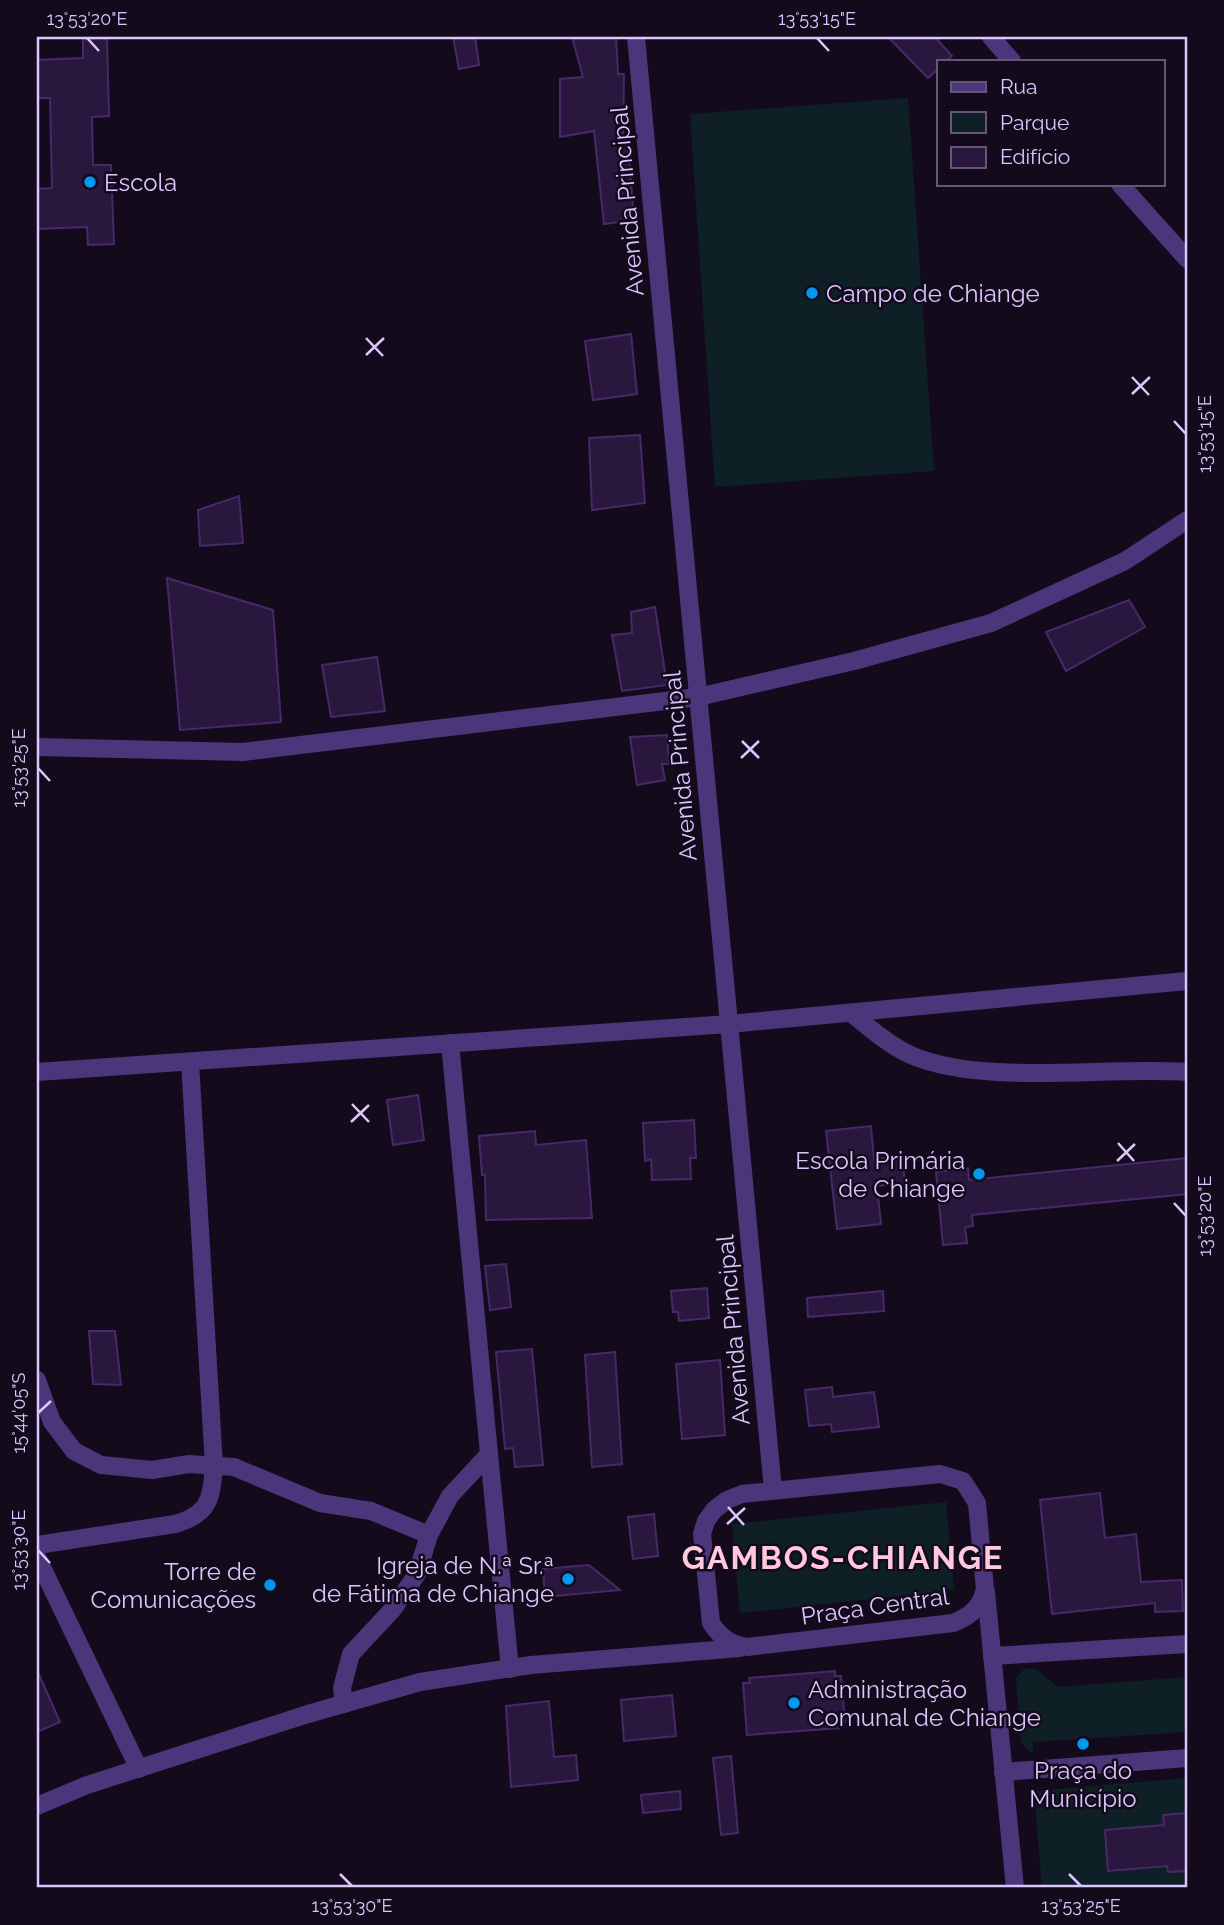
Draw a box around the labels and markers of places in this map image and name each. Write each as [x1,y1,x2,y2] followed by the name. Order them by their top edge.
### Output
[104,168,177,197] place label: Escola
[82,174,98,190] marker: Escola
[826,279,1040,308] place label: Campo de Chiange
[804,285,820,301] marker: Campo de Chiange
[795,1146,965,1203] place label: Escola Primária de Chiange
[971,1166,987,1182] marker: Escola Primária de Chiange
[312,1551,554,1608] place label: Igreja de N.ª Sr.ª de Fátima de Chiange
[90,1557,256,1614] place label: Torre de Comunicações
[560,1571,576,1587] marker: Igreja de N.ª Sr.ª de Fátima de Chiange
[262,1577,278,1593] marker: Torre de Comunicações
[808,1675,1041,1732] place label: Administração Comunal de Chiange
[786,1695,802,1711] marker: Administração Comunal de Chiange
[1075,1736,1091,1752] marker: Praça do Município
[1029,1756,1137,1813] place label: Praça do Município

